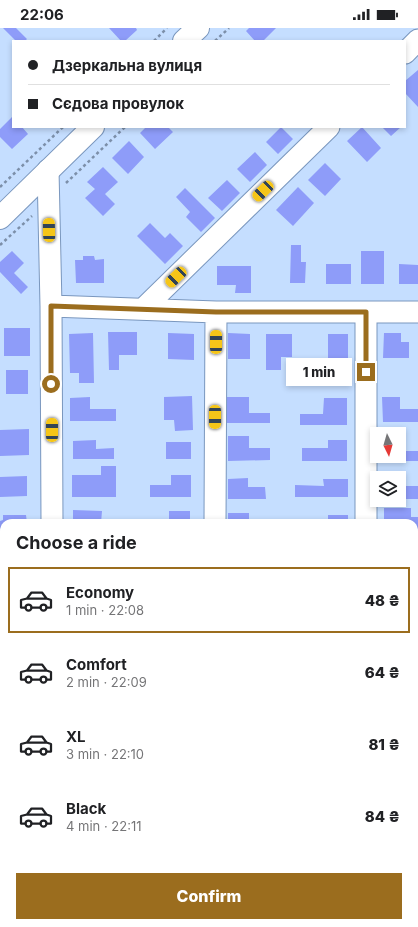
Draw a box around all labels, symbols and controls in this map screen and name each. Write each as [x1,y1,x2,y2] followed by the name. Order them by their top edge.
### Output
[20,5,64,24] text: 22:06
[52,56,202,75] text: Дзеркальна вулиця
[52,94,184,113] text: Сєдова провулок
[250,178,276,204] car
[43,218,55,242] car
[163,264,189,290] car
[210,330,222,354] car
[286,358,352,386] callout: 1 min
[357,363,375,381] route end
[303,364,335,380] text: 1 min
[42,375,60,393] route start
[209,405,221,429] car
[46,418,58,442] car
[370,427,406,463] north arrow
[370,427,406,507] map controls
[370,471,406,507] button: layers
[16,532,137,553] text: Choose a ride
[18,582,54,618] icon: car
[66,583,134,602] text: Economy
[365,591,400,610] text: 48 ₴
[66,602,144,618] text: 1 min · 22:08
[18,654,54,690] icon: car
[66,655,127,674] text: Comfort
[365,663,400,682] text: 64 ₴
[66,674,147,690] text: 2 min · 22:09
[18,726,54,762] icon: car
[66,727,86,746] text: XL
[368,735,400,754] text: 81 ₴
[66,746,144,762] text: 3 min · 22:10
[18,798,54,834] icon: car
[66,799,106,818] text: Black
[365,807,400,826] text: 84 ₴
[66,818,142,834] text: 4 min · 22:11
[16,873,402,919] button: Confirm

